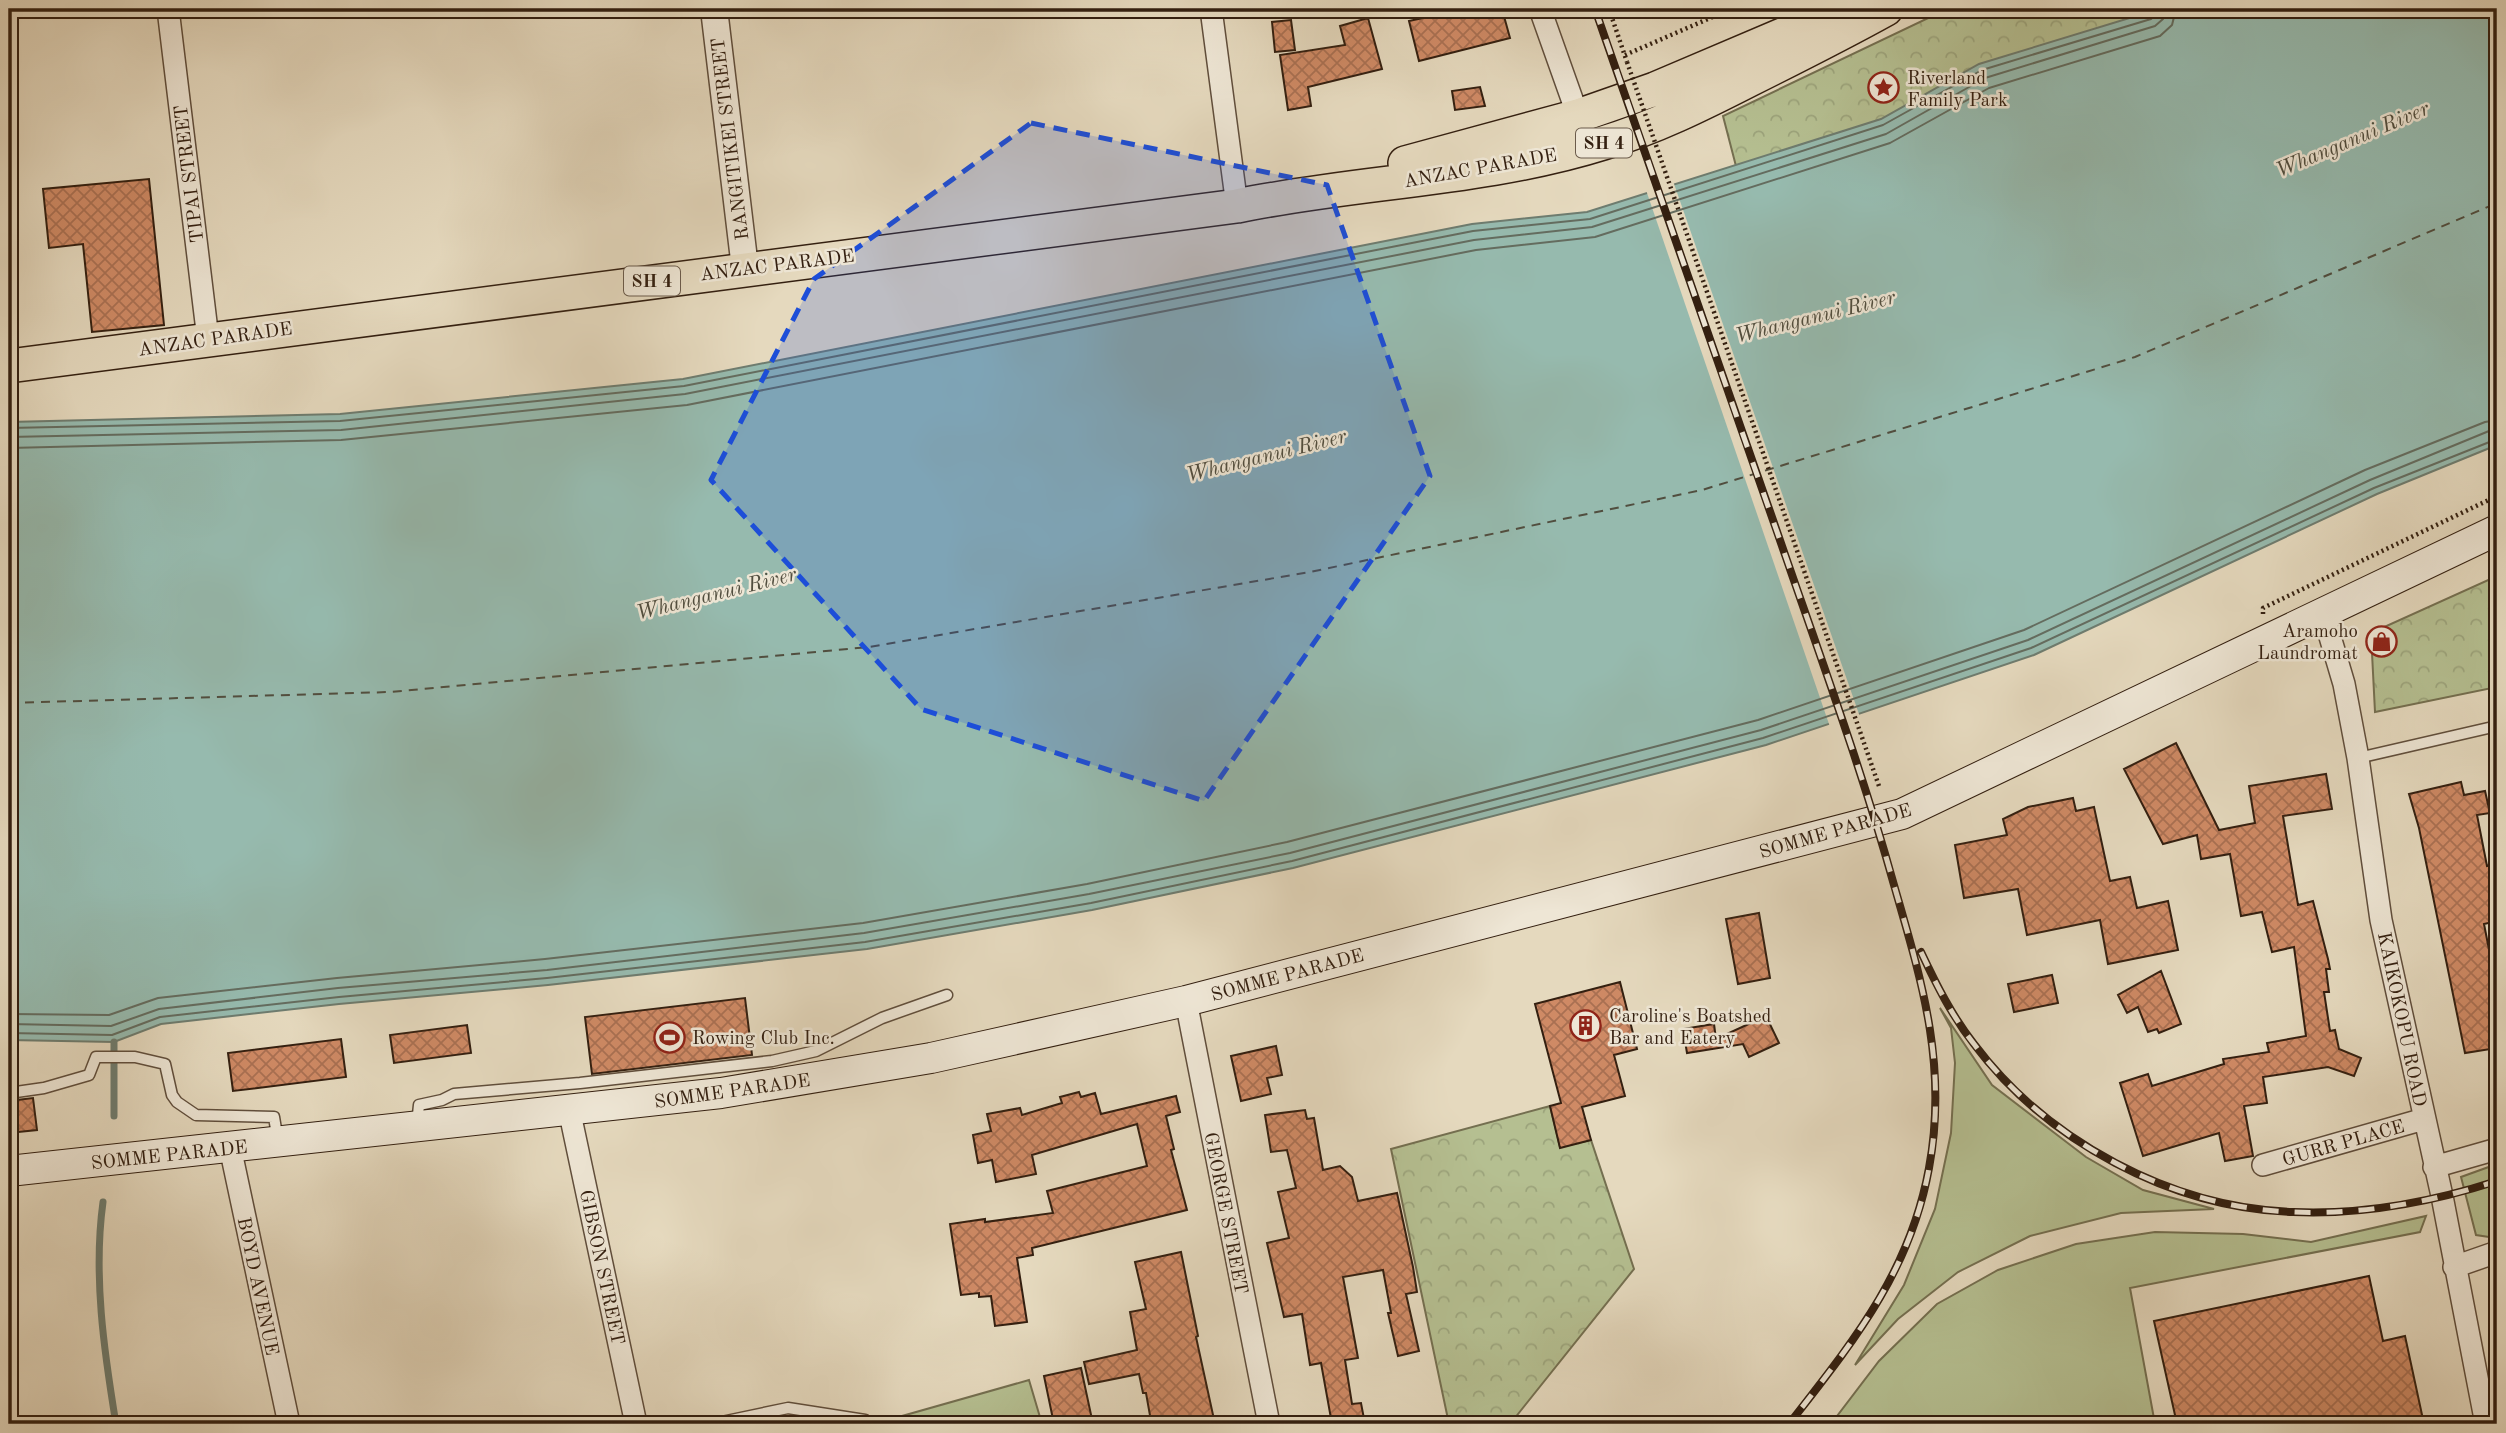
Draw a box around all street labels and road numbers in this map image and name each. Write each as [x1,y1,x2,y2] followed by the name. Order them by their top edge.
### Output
[710,36,753,241] street label: RANGITIKEI STREET
[173,104,208,244] street label: TIPAI STREET
[1576,128,1632,158] road number: SH 4
[1402,147,1559,192] street label: ANZAC PARADE
[699,248,856,285] street label: ANZAC PARADE
[624,267,680,296] road number: SH 4
[137,320,294,361] street label: ANZAC PARADE
[1757,802,1914,863] street label: SOMME PARADE
[2373,931,2428,1109] street label: KAIKOKOPU ROAD
[1209,947,1366,1006] street label: SOMME PARADE
[653,1072,812,1113] street label: SOMME PARADE
[2280,1118,2407,1171] street label: GURR PLACE
[1200,1131,1250,1296] street label: GEORGE STREET
[90,1139,249,1174] street label: SOMME PARADE
[575,1188,626,1347] street label: GIBSON STREET
[233,1216,280,1357] street label: BOYD AVENUE

